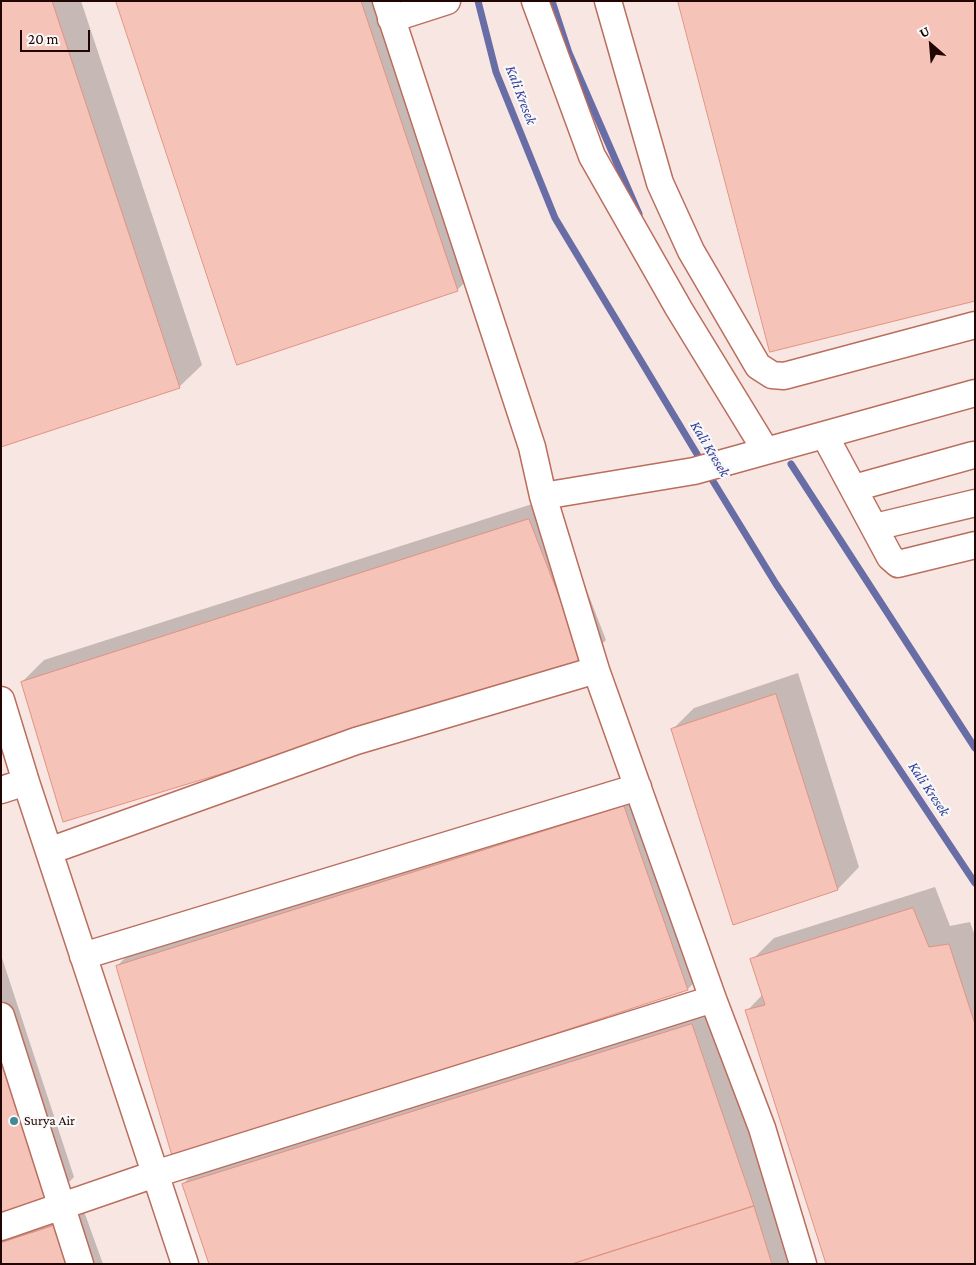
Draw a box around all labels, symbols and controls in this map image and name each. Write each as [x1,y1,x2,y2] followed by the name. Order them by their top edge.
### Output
[22,20,92,52] scale bar
[906,20,956,70] north arrow
[916,22,932,41] text: U
[28,31,59,47] text: 20 m
[502,63,540,127] water label: Kali Kresek
[686,418,734,480] water label: Kali Kresek
[904,758,954,820] water label: Kali Kresek
[24,1113,75,1129] place label: Surya Air
[8,1115,20,1127] marker: Surya Air

